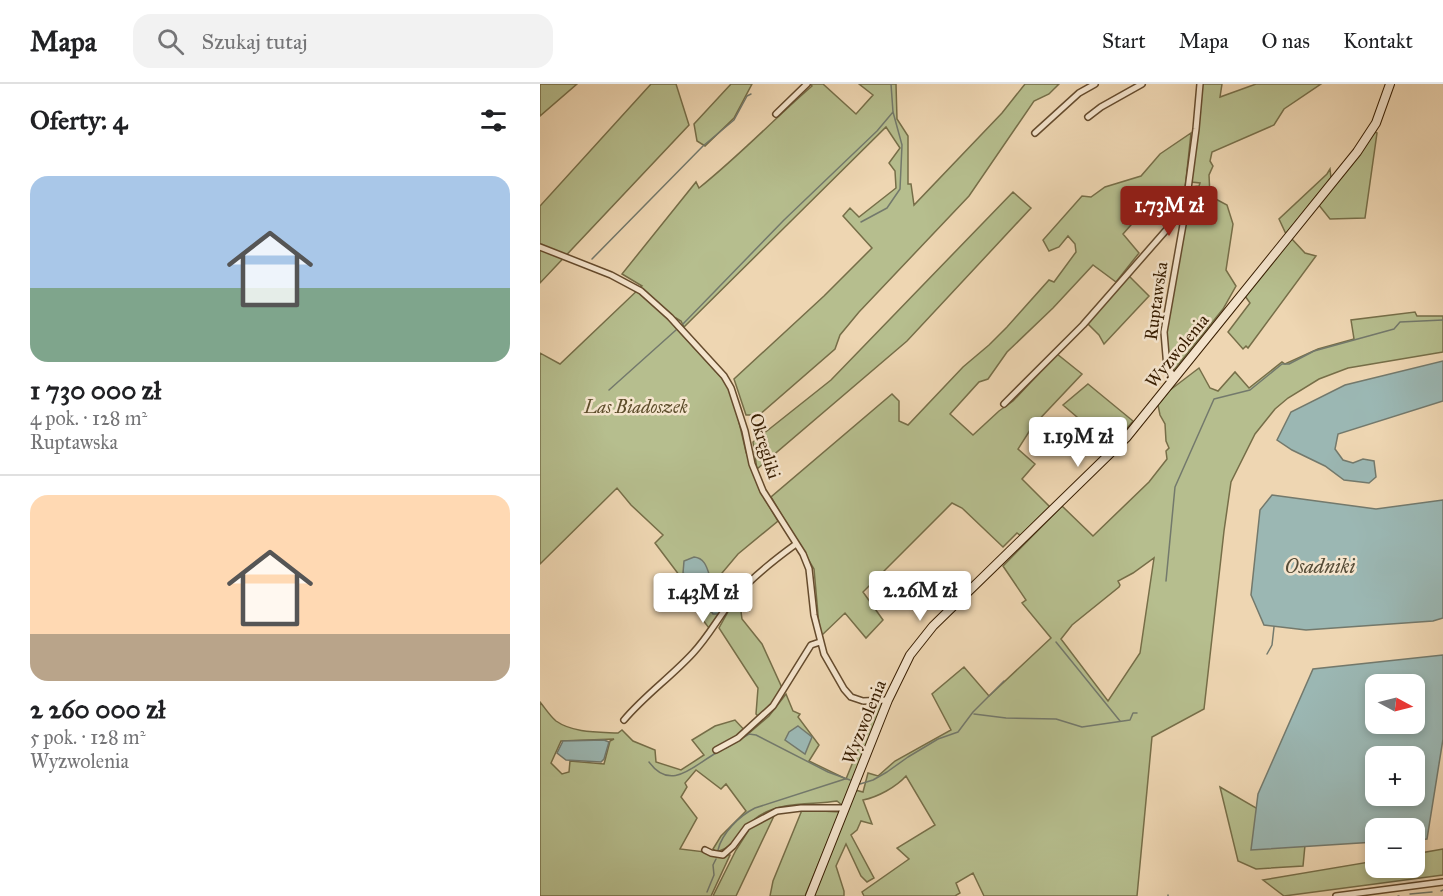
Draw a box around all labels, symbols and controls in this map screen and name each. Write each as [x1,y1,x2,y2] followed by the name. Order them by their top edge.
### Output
[133,14,553,68] search box
[30,24,97,59] text: Mapa
[154,25,187,58] icon: search
[202,28,308,55] text: Szukaj tutaj
[1102,28,1146,54] text: Start
[1179,28,1229,54] text: Mapa
[1262,28,1310,54] text: O nas
[1343,28,1413,54] text: Kontakt
[30,104,127,136] text: Oferty: 4
[477,104,510,137] icon: filters
[1107,186,1231,237] pin: 1.73M zł
[1134,193,1204,217] text: 1.73M zł
[216,215,324,323] icon: home
[1140,260,1172,342] street label: Ruptawska
[1140,309,1214,393] street label: Wyzwolenia
[30,374,161,406] text: 1 730 000 zł
[583,396,688,418] park label: Las Biadoszek
[30,406,147,430] text: 4 pok. · 128 m²
[744,410,785,482] street label: Okręgliki
[1016,417,1140,468] pin: 1.19M zł
[1043,424,1113,448] text: 1.19M zł
[30,430,118,454] text: Ruptawska
[216,534,324,642] icon: home
[1285,554,1355,578] water label: Osadniki
[858,571,982,622] pin: 2.26M zł
[641,573,765,624] pin: 1.43M zł
[883,578,957,602] text: 2.26M zł
[668,580,738,604] text: 1.43M zł
[1365,674,1425,734] north arrow
[1365,674,1425,878] map controls
[837,676,891,767] street label: Wyzwolenia
[30,693,165,725] text: 2 260 000 zł
[30,725,145,749] text: 5 pok. · 128 m²
[1365,746,1425,806] button: +
[30,749,129,773] text: Wyzwolenia
[1365,818,1425,878] button: −

